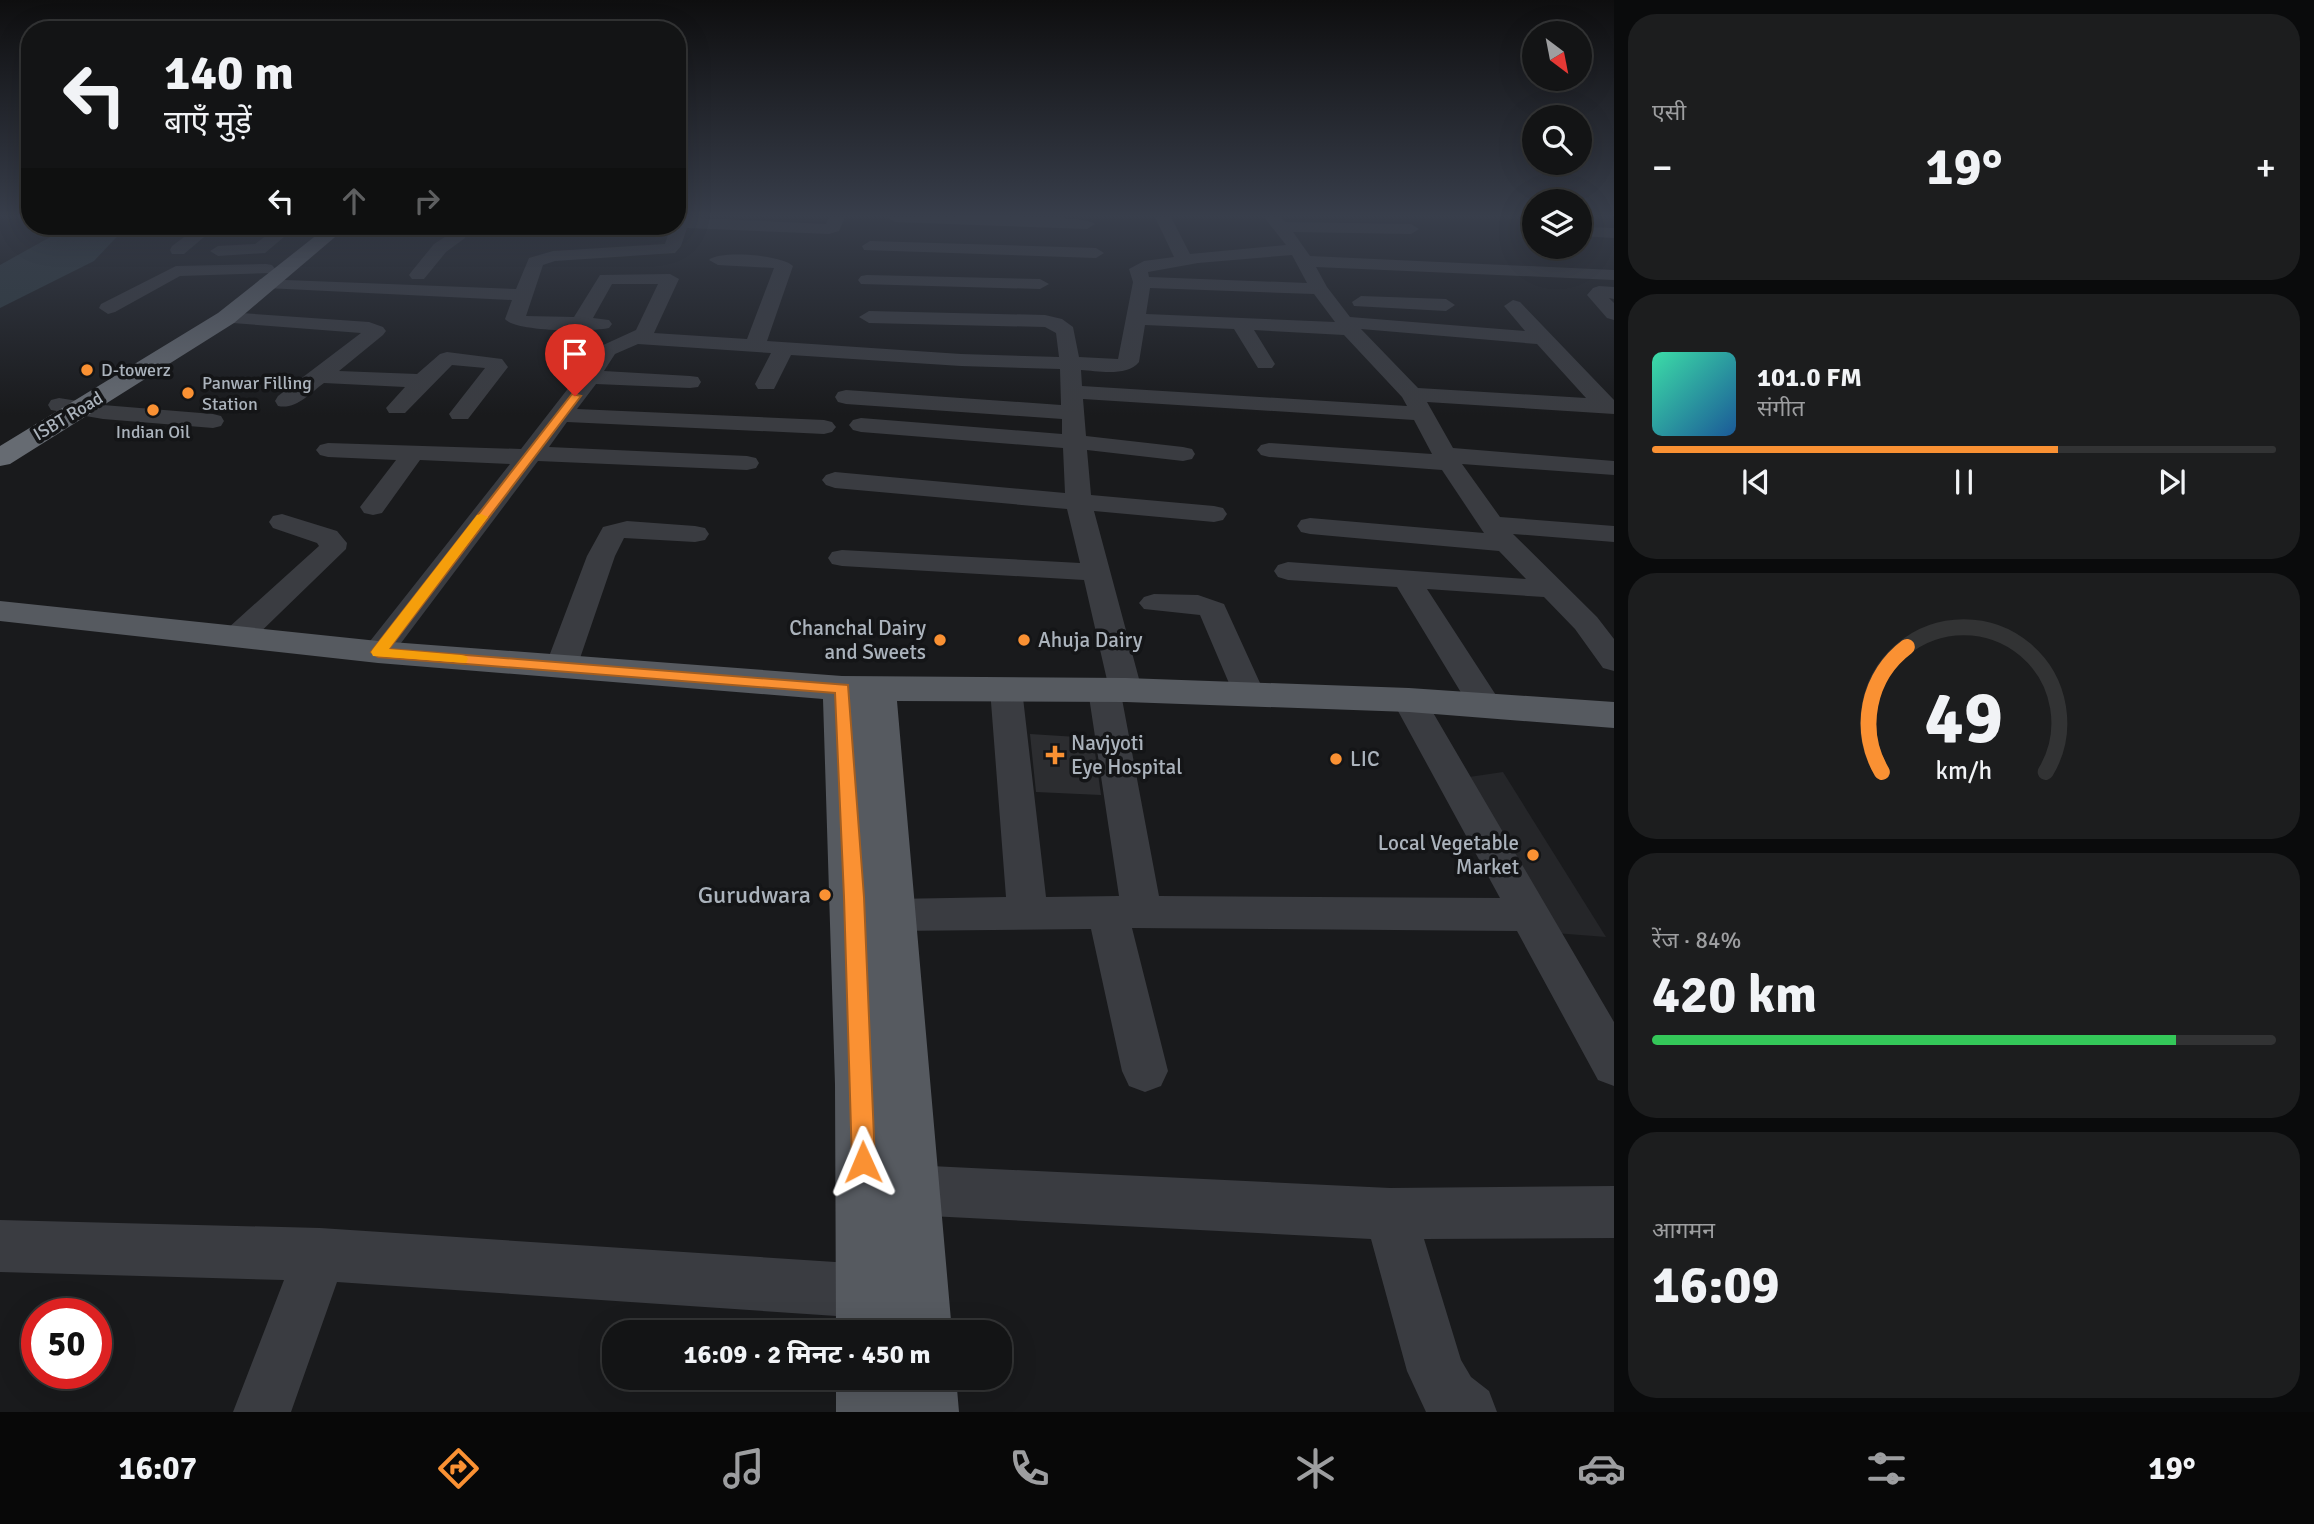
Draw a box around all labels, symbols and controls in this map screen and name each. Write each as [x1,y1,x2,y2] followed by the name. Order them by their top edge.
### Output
[1522,21,1592,91] north arrow
[1522,21,1592,259] map controls
[164,43,294,103] text: 140 m
[49,49,140,140] icon: left
[1652,98,1686,127] text: एसी
[164,103,252,142] text: बाएँ मुड़ें
[1522,105,1592,175] button: search
[1926,135,2002,199] text: 19°
[1652,144,1673,191] text: −
[2255,144,2276,191] text: +
[262,182,300,220] icon: left
[335,182,373,220] icon: ahead
[408,182,446,220] icon: right
[1522,189,1592,259] button: layers
[545,324,605,396] pin
[556,335,594,373] icon: arrive
[101,359,171,381] place label: D-towerz
[79,362,95,378] marker: D-towerz
[1757,362,1862,394] text: 101.0 FM
[202,372,312,415] place label: Panwar Filling Station
[180,385,196,401] marker: Panwar Filling Station
[29,387,107,445] street label: ISBT Road
[1757,394,1805,423] text: संगीत
[145,402,161,418] marker: Indian Oil
[116,421,190,443] place label: Indian Oil
[1737,463,1775,501] icon: previous
[1945,463,1983,501] icon: pause
[2153,463,2191,501] icon: next
[789,615,926,665] place label: Chanchal Dairy and Sweets
[1038,627,1143,653] place label: Ahuja Dairy
[932,632,948,648] marker: Chanchal Dairy and Sweets
[1016,632,1032,648] marker: Ahuja Dairy
[1925,674,2003,763] text: 49
[1071,730,1182,780] place label: Navjyoti Eye Hospital
[1045,745,1065,765] marker: Navjyoti Eye Hospital
[1350,746,1380,772] place label: LIC
[1328,751,1344,767] marker: LIC
[1936,755,1992,786] text: km/h
[1378,830,1519,880] place label: Local Vegetable Market
[1525,847,1541,863] marker: Local Vegetable Market
[698,880,811,910] place label: Gurudwara
[817,887,833,903] marker: Gurudwara
[1652,926,1741,955] text: रेंज · 84%
[1652,963,1817,1027] text: 420 km
[826,1125,900,1199] position arrow
[1652,1216,1715,1245] text: आगमन
[1652,1253,1780,1317] text: 16:09
[21,1298,112,1389] speed limit sign: 50
[683,1339,931,1371] text: 16:09 · 2 मिनट · 450 m
[434,1444,483,1493] icon: directions
[719,1444,768,1493] icon: music
[1005,1444,1054,1493] icon: phone
[1291,1444,1340,1493] icon: climate
[1577,1444,1626,1493] icon: car
[1862,1444,1911,1493] icon: filters
[118,1449,197,1488] text: 16:07
[2148,1449,2196,1488] text: 19°

